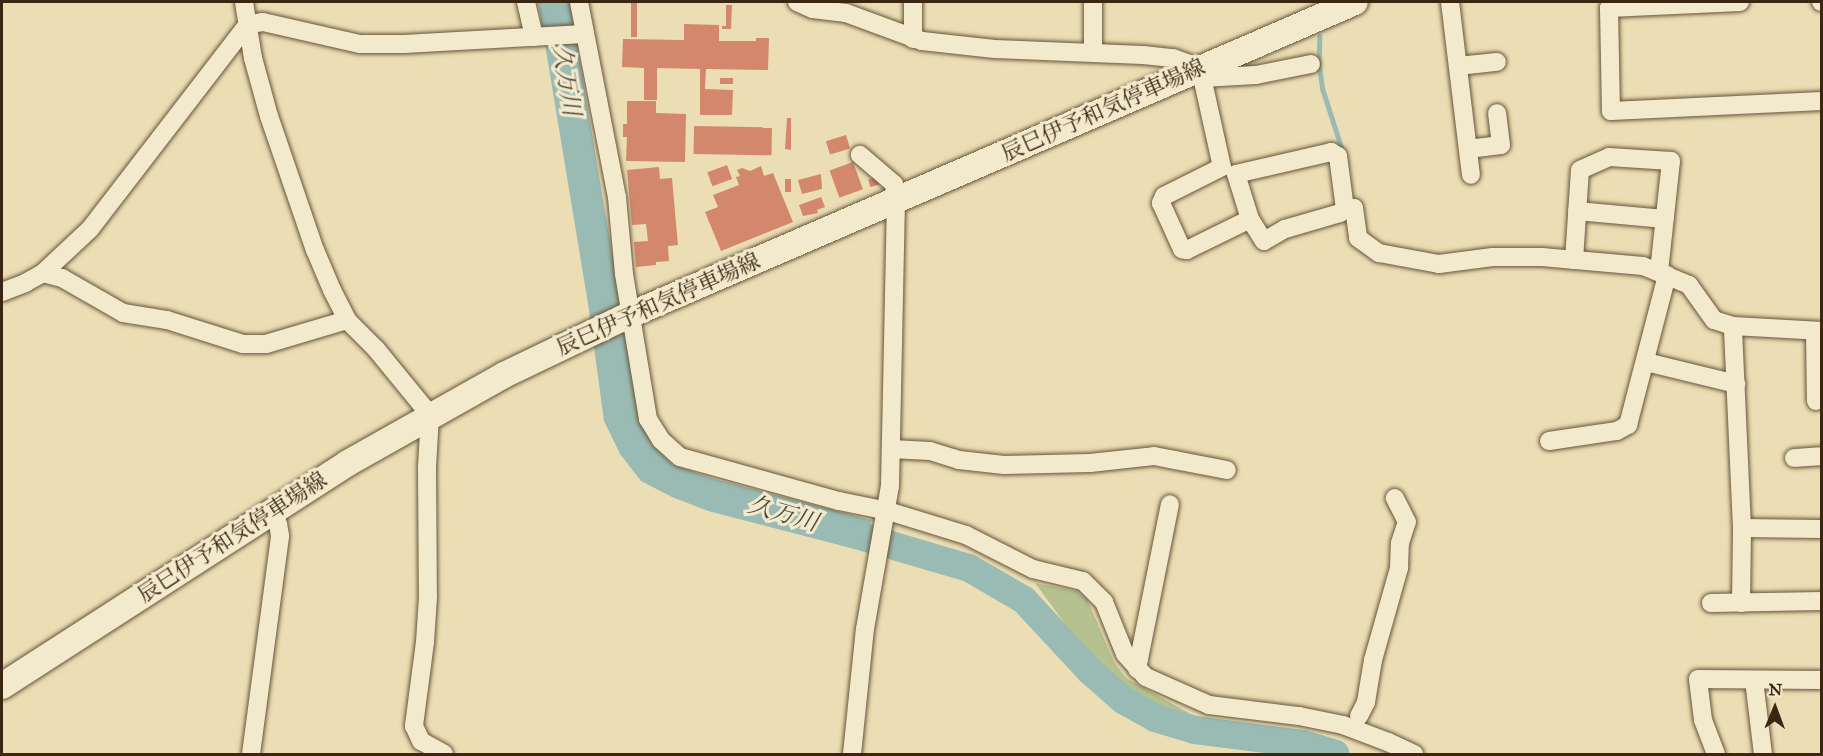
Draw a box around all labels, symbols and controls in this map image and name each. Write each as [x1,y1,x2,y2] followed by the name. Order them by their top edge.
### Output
[546,42,586,118] water label: 久万川
[997,53,1209,167] street label: 辰巳伊予和気停車場線
[552,247,764,361] street label: 辰巳伊予和気停車場線
[133,466,331,608] street label: 辰巳伊予和気停車場線
[744,490,822,538] water label: 久万川
[1745,678,1805,738] north arrow
[1768,680,1782,699] text: N

